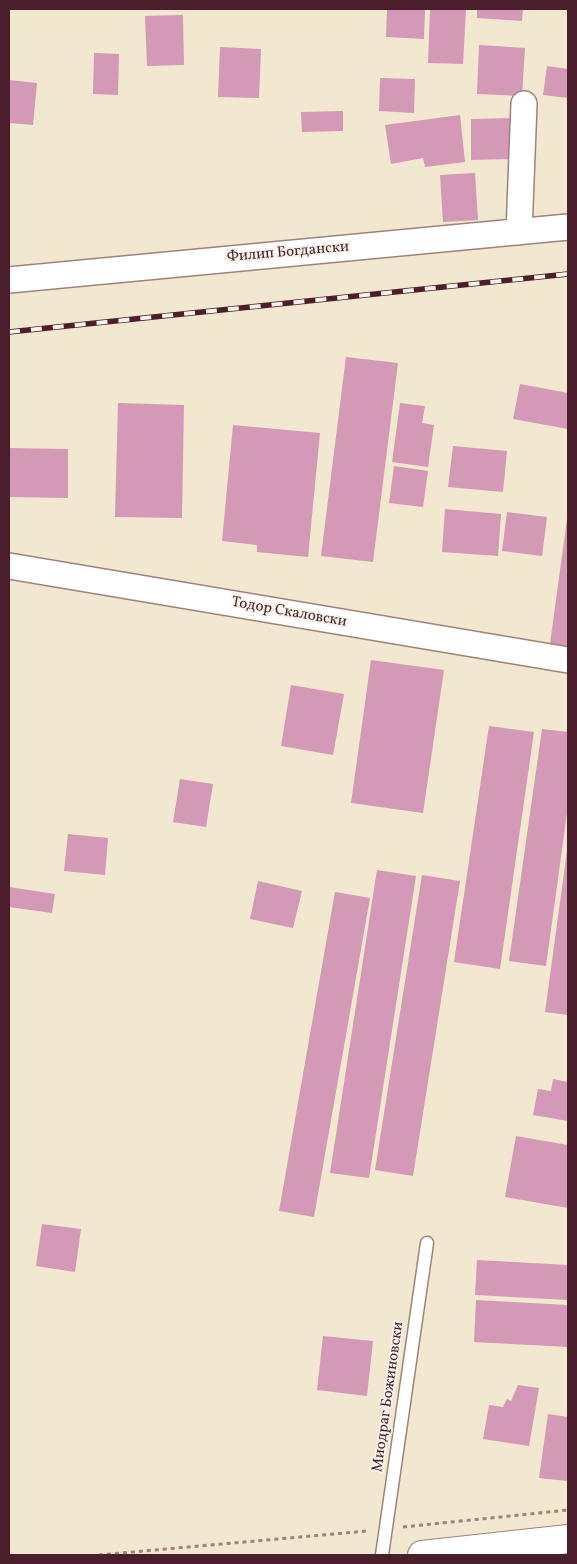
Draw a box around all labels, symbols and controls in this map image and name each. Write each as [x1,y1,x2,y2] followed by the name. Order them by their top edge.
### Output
[226,239,350,267] street label: Филип Богдански
[230,594,348,632] street label: Тодор Скаловски
[370,1321,408,1473] street label: Миодраг Божиновски

